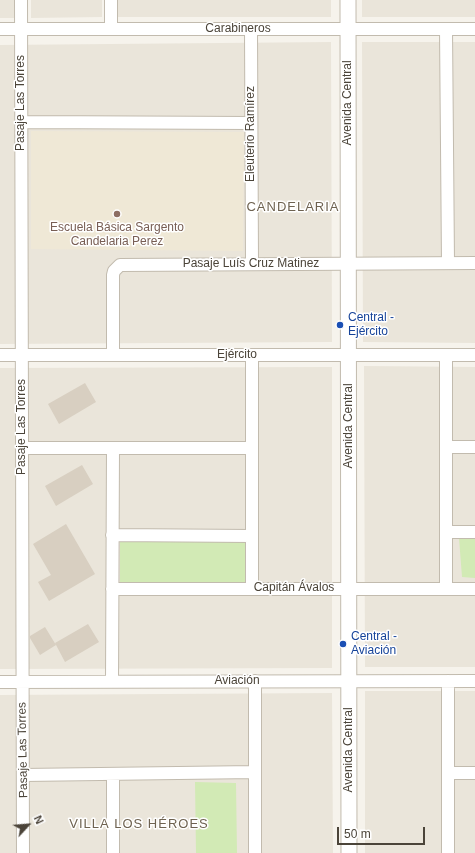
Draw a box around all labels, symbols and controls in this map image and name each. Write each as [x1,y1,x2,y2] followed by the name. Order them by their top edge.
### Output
[205,22,271,36] street label: Carabineros
[14,55,28,151] street label: Pasaje Las Torres
[341,60,355,146] street label: Avenida Central
[244,86,258,182] street label: Eleuterio Ramírez
[246,199,340,215] district label: CANDELARIA
[112,209,122,219] marker: Escuela Básica Sargento Candelaria Perez
[50,221,184,249] place label: Escuela Básica Sargento Candelaria Perez
[183,257,319,271] street label: Pasaje Luís Cruz Matinez
[348,311,394,339] place label: Central - Ejército
[335,320,345,330] marker: Central - Ejército
[217,348,257,362] street label: Ejército
[15,379,29,475] street label: Pasaje Las Torres
[342,383,356,469] street label: Avenida Central
[254,581,334,595] street label: Capitán Ávalos
[351,630,397,658] place label: Central - Aviación
[338,639,348,649] marker: Central - Aviación
[214,674,260,688] street label: Aviación
[15,702,31,798] street label: Pasaje Las Torres
[342,707,356,793] street label: Avenida Central
[8,805,48,845] north arrow
[32,814,46,826] text: N
[69,816,209,832] district label: VILLA LOS HÉROES
[339,819,427,845] scale bar
[344,827,371,841] text: 50 m

